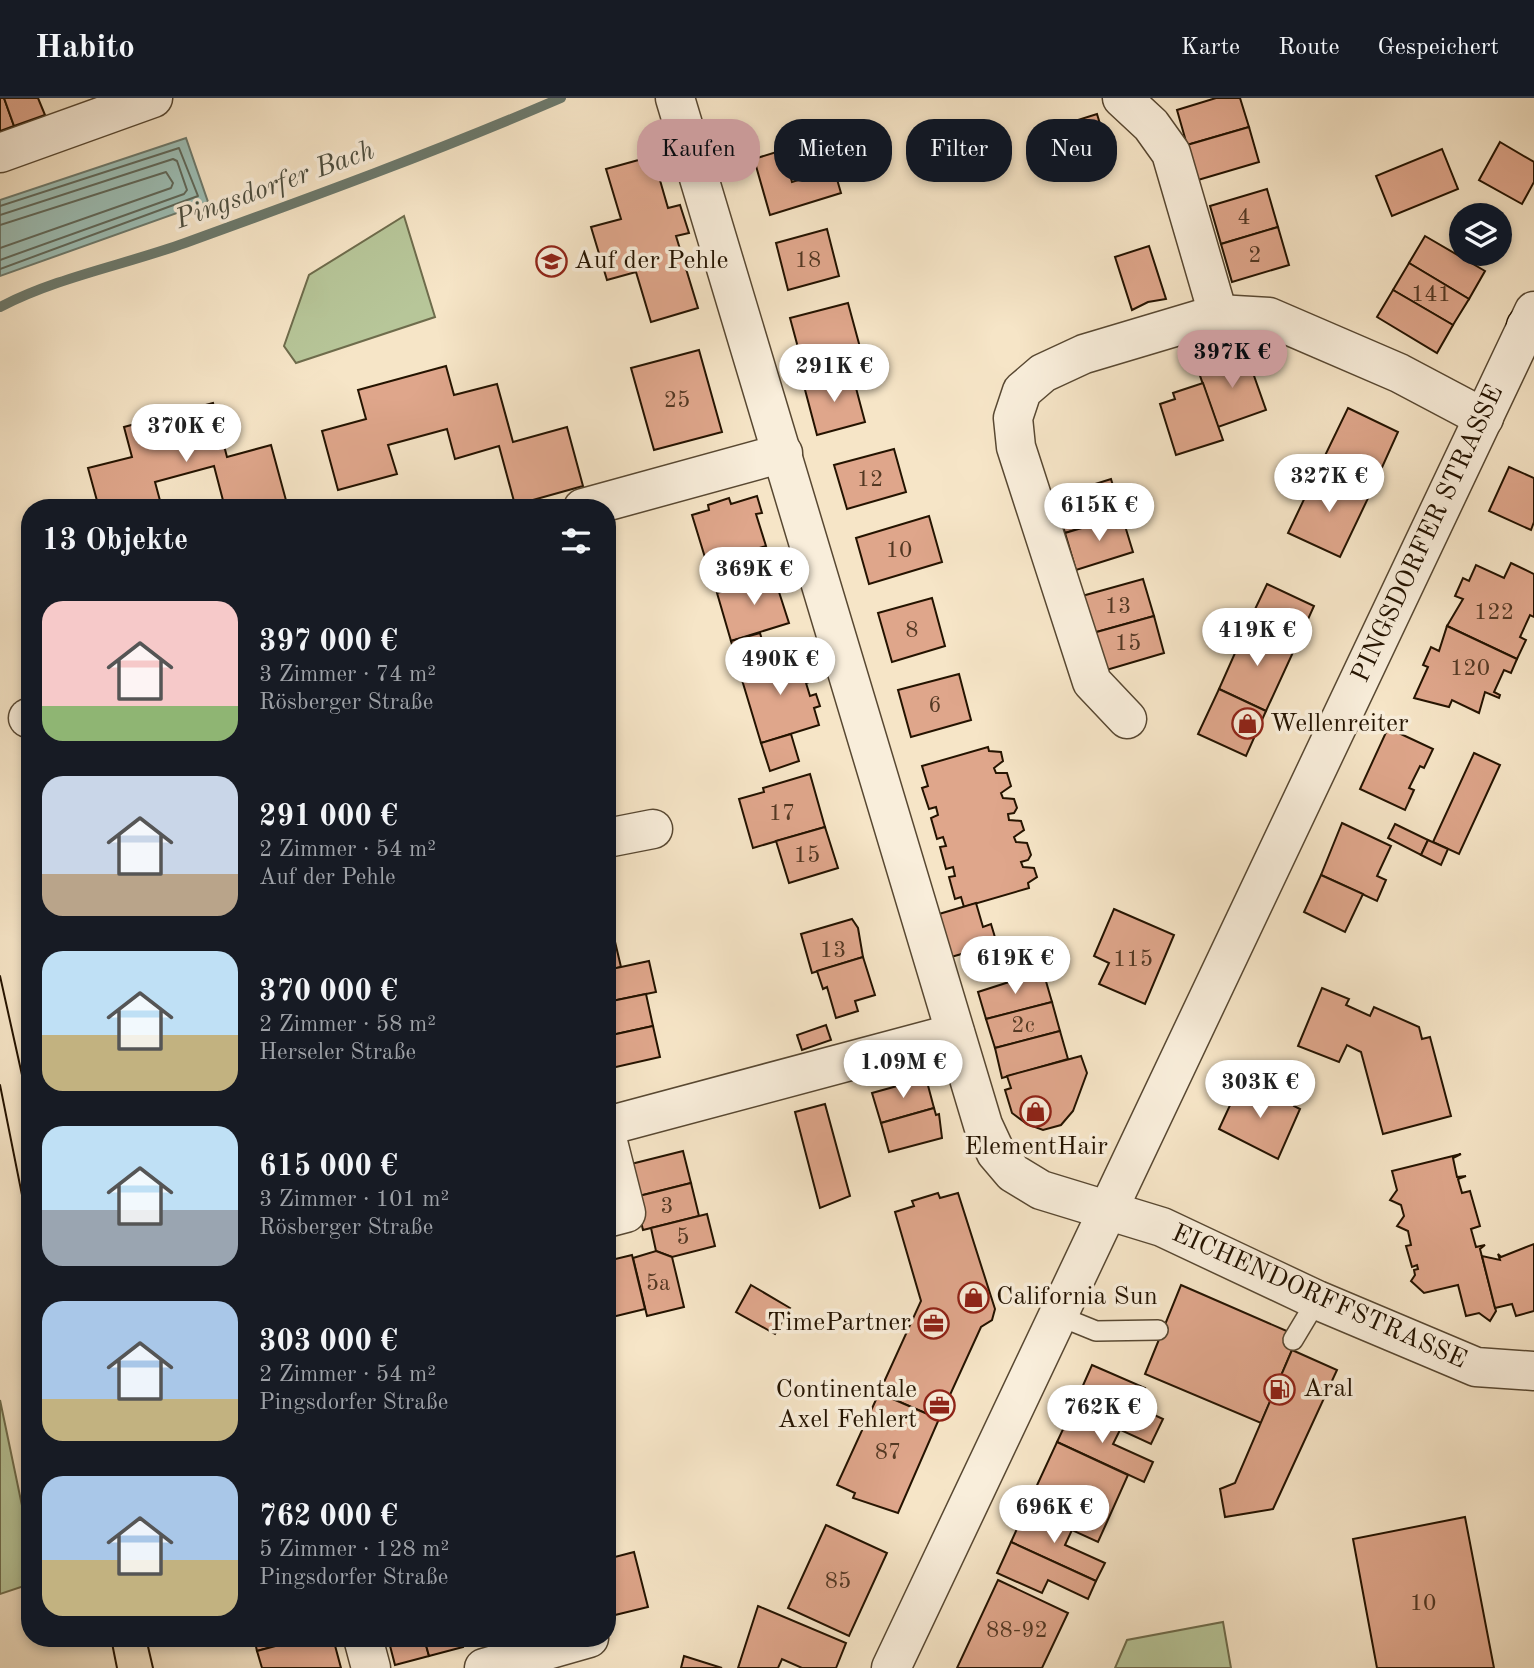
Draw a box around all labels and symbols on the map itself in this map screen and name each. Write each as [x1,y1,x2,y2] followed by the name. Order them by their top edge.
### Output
[171,137,378,235] water label: Pingsdorfer Bach
[1237,206,1251,229] house number: 4
[534,244,568,278] school or university icon: Auf der Pehle
[1248,244,1262,267] house number: 2
[574,248,729,274] place label: Auf der Pehle
[795,249,821,272] house number: 18
[1411,283,1451,306] house number: 141
[1175,330,1289,390] pin: 397K €
[777,344,891,404] pin: 291K €
[1348,381,1508,687] street label: PINGSDORFER STRASSE
[664,389,690,412] house number: 25
[129,404,243,464] pin: 370K €
[1272,454,1386,514] pin: 327K €
[857,468,883,491] house number: 12
[1042,484,1156,543] pin: 615K €
[886,539,912,562] house number: 10
[697,547,811,607] pin: 369K €
[1105,595,1131,618] house number: 13
[1474,601,1514,624] house number: 122
[1200,608,1314,668] pin: 419K €
[905,619,919,642] house number: 8
[1115,632,1141,655] house number: 15
[723,638,837,697] pin: 490K €
[1450,657,1490,680] house number: 120
[928,694,942,717] house number: 6
[1230,707,1264,741] shop icon: Wellenreiter
[1270,711,1409,737] place label: Wellenreiter
[769,802,795,825] house number: 17
[794,844,820,867] house number: 15
[958,936,1072,996] pin: 619K €
[820,939,846,962] house number: 13
[1113,948,1153,971] house number: 115
[1011,1014,1035,1037] house number: 2c
[838,1040,968,1100] pin: 1.09M €
[1203,1060,1317,1120] pin: 303K €
[1019,1094,1053,1128] shop icon: ElementHair
[964,1134,1108,1160] place label: ElementHair
[660,1195,674,1218] house number: 3
[1168,1220,1470,1374] street label: EICHENDORFFSTRASSE
[676,1226,690,1249] house number: 5
[646,1272,670,1295] house number: 5a
[956,1280,990,1314] shop icon: California Sun
[996,1284,1158,1310] place label: California Sun
[917,1306,951,1340] office icon: TimePartner
[767,1310,911,1336] place label: TimePartner
[1263,1372,1297,1406] fuel station icon: Aral
[1303,1376,1353,1402] place label: Aral
[776,1377,917,1433] place label: Continentale Axel Fehlert
[1045,1386,1159,1445] pin: 762K €
[923,1388,957,1422] office icon: Continentale Axel Fehlert
[875,1441,901,1464] house number: 87
[997,1486,1111,1545] pin: 696K €
[825,1570,851,1593] house number: 85
[1410,1592,1436,1615] house number: 10
[986,1619,1048,1642] house number: 88-92

